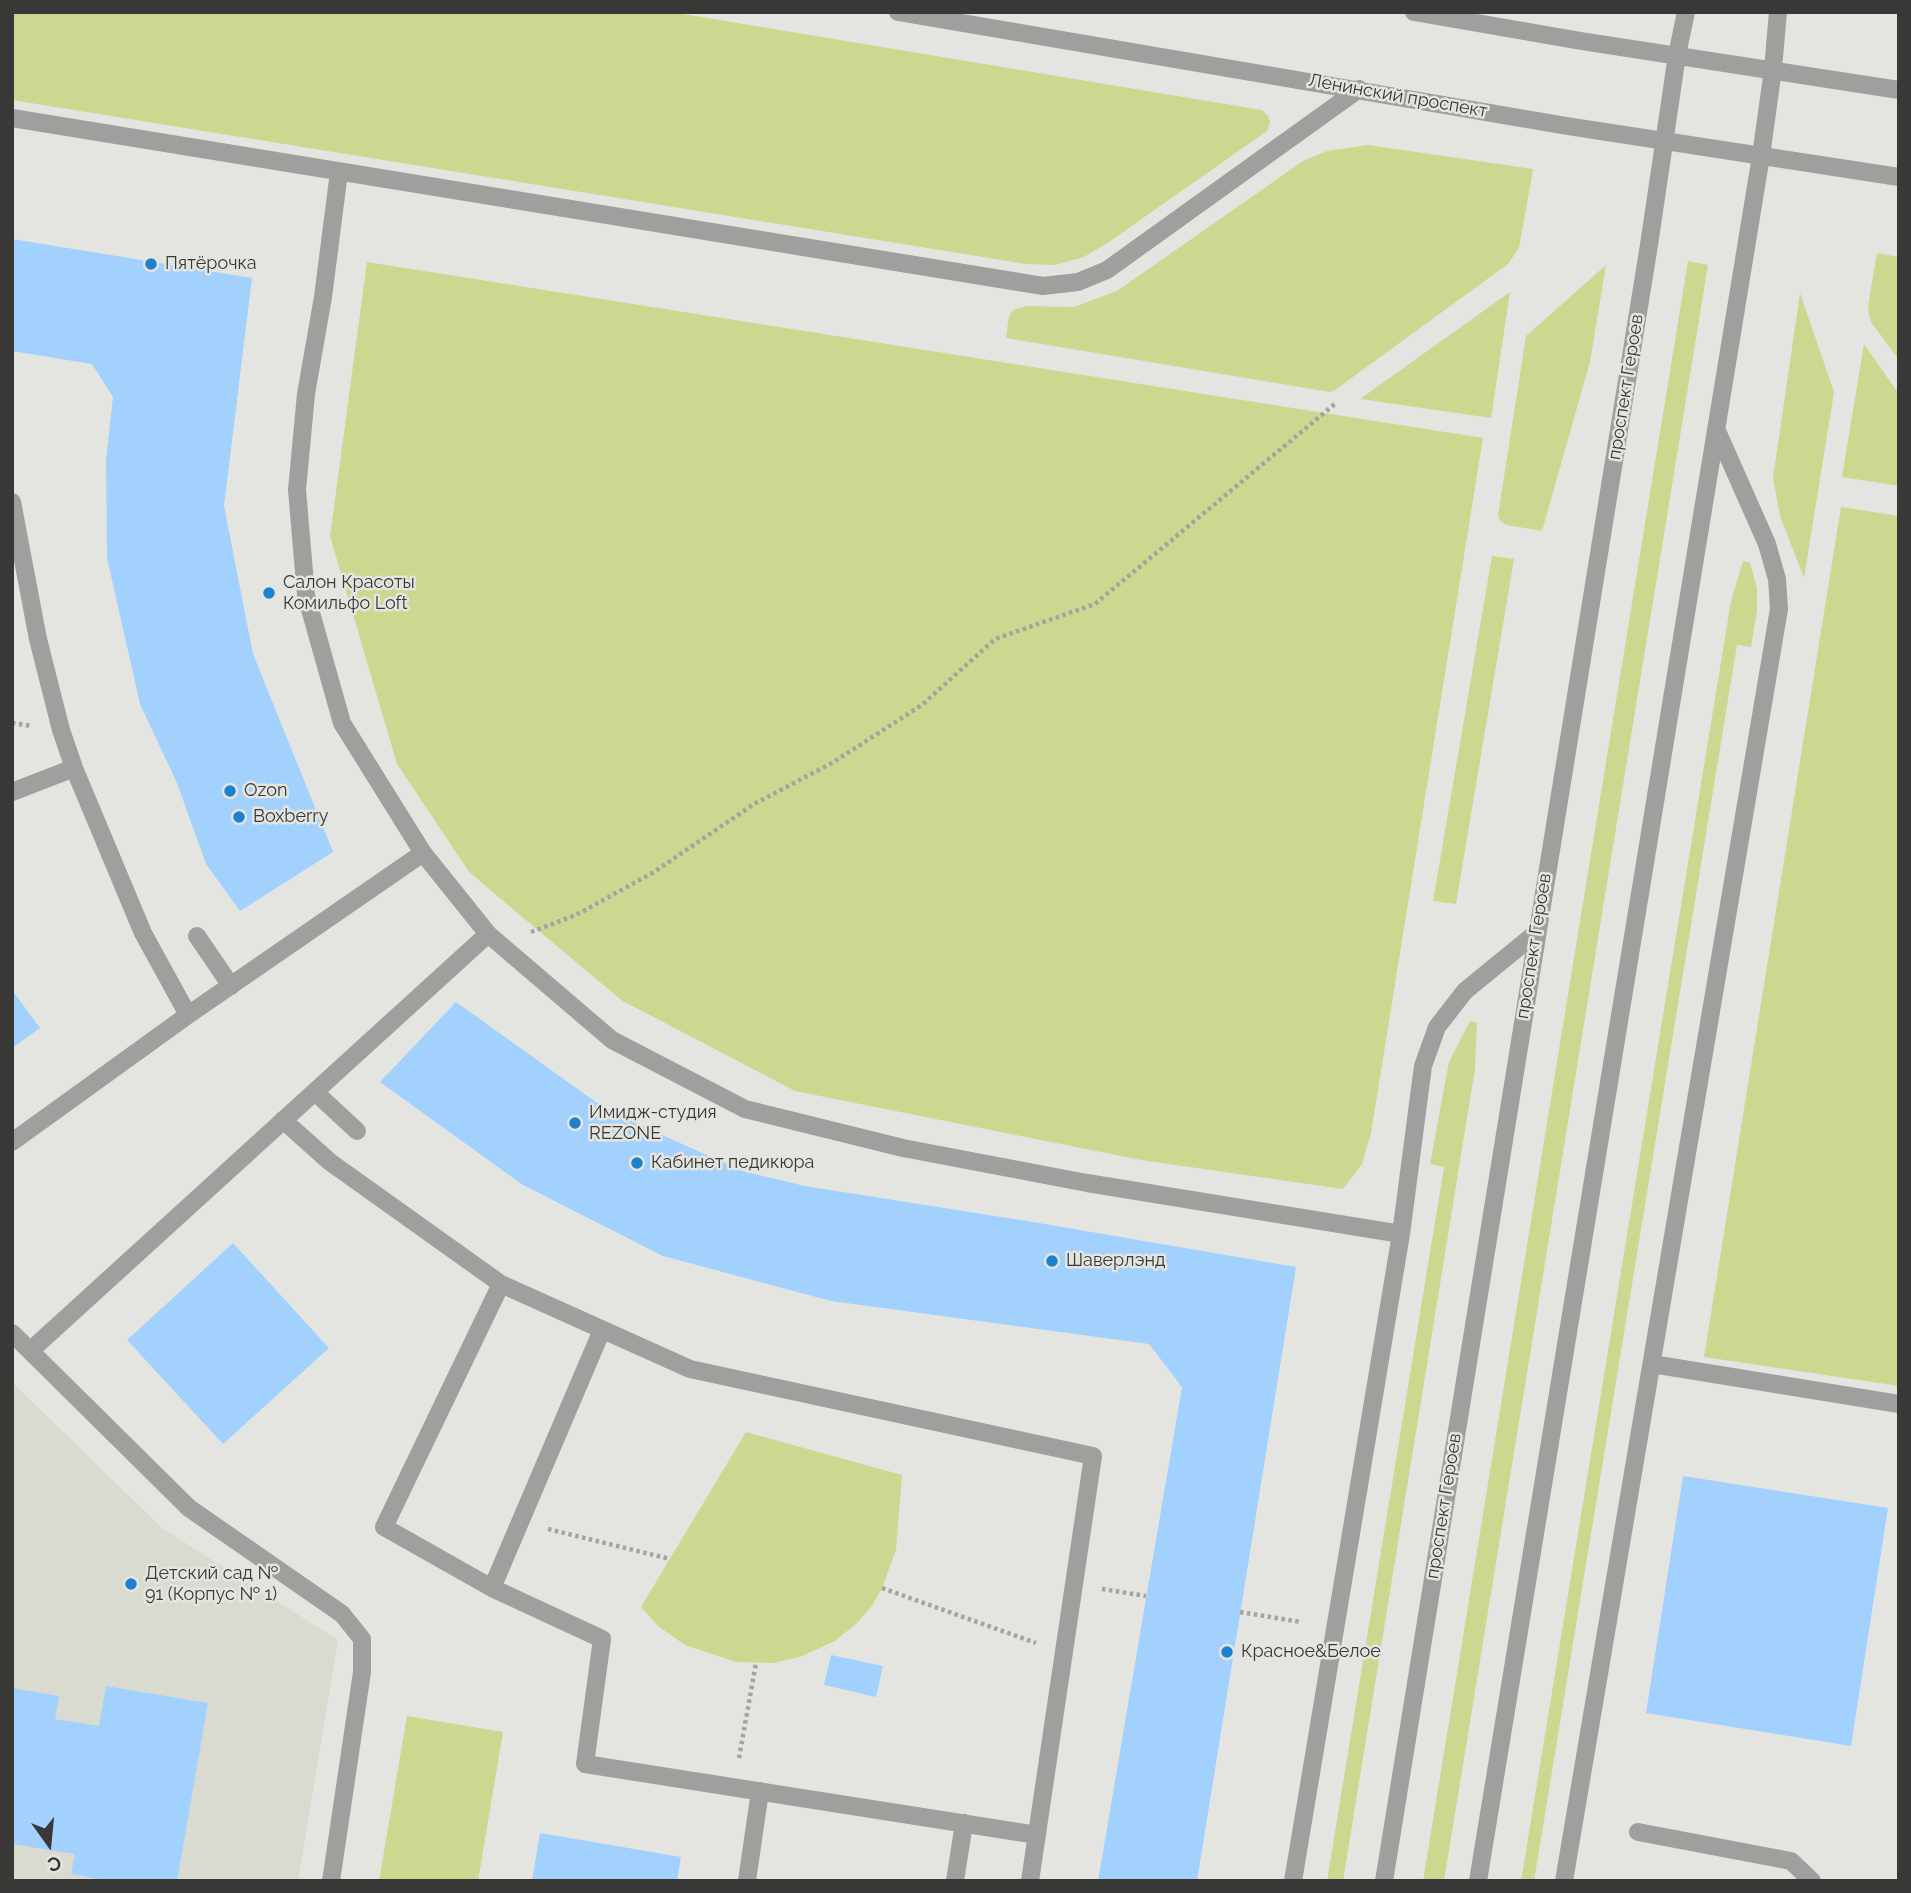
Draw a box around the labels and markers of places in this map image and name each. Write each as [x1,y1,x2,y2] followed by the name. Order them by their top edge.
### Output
[165,253,257,275] place label: Пятёрочка
[143,256,159,272] marker: Пятёрочка
[283,572,415,614] place label: Салон Красоты Комильфо Loft
[261,585,277,601] marker: Салон Красоты Комильфо Loft
[244,780,287,802] place label: Ozon
[222,783,238,799] marker: Ozon
[253,806,328,828] place label: Boxberry
[231,809,247,825] marker: Boxberry
[589,1102,717,1144] place label: Имидж-студия REZONE
[567,1115,583,1131] marker: Имидж-студия REZONE
[651,1152,814,1174] place label: Кабинет педикюра
[629,1155,645,1171] marker: Кабинет педикюра
[1066,1250,1165,1272] place label: Шаверлэнд
[1044,1253,1060,1269] marker: Шаверлэнд
[145,1563,278,1606] place label: Детский сад № 91 (Корпус № 1)
[123,1576,139,1592] marker: Детский сад № 91 (Корпус № 1)
[1241,1641,1381,1663] place label: Красное&Белое
[1219,1644,1235,1660] marker: Красное&Белое

